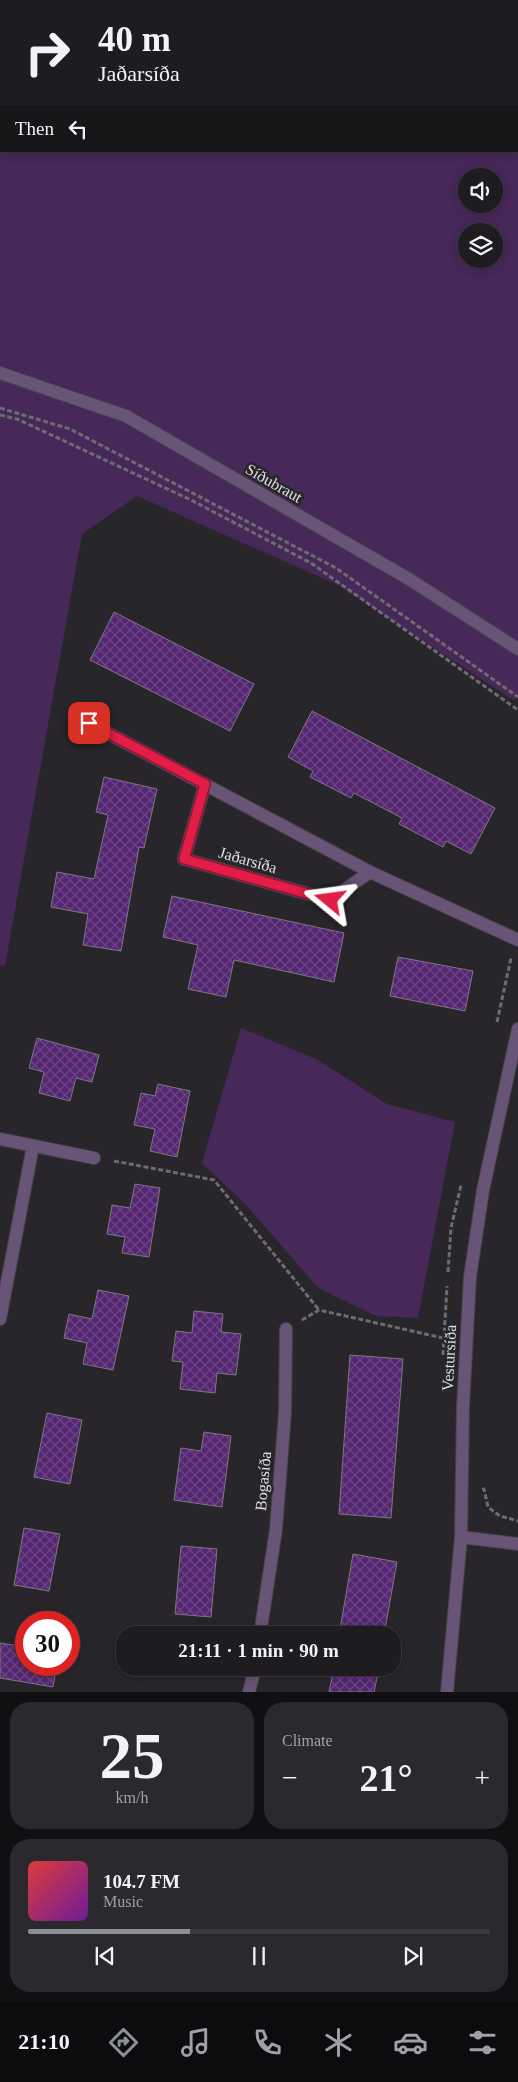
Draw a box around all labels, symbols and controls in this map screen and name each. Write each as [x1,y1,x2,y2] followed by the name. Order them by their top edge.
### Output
[15,20,80,85] icon: right
[98,20,171,59] text: 40 m
[98,61,180,86] text: Jaðarsíða
[64,115,92,143] icon: left
[15,118,54,139] text: Then
[458,168,503,268] map controls
[458,168,503,213] button: sound
[458,223,503,268] button: layers
[243,460,306,506] street label: Síðubraut
[68,702,110,744] pin
[75,709,103,737] icon: arrive
[217,844,279,876] street label: Jaðarsíða
[303,873,355,925] position arrow
[439,1324,459,1392] street label: Vestursíða
[252,1451,275,1511] street label: Bogasíða
[15,1611,80,1676] speed limit sign: 30
[178,1640,339,1661] text: 21:11 · 1 min · 90 m
[100,1720,165,1792] text: 25
[282,1732,333,1749] text: Climate
[359,1757,413,1799] text: 21°
[282,1762,298,1793] text: −
[474,1762,490,1793] text: +
[116,1789,148,1806] text: km/h
[103,1871,180,1892] text: 104.7 FM
[103,1893,143,1910] text: Music
[91,1942,119,1970] icon: previous
[245,1942,273,1970] icon: pause
[399,1942,427,1970] icon: next
[106,2025,141,2060] icon: directions
[178,2025,213,2060] icon: music
[250,2025,285,2060] icon: phone
[321,2025,356,2060] icon: climate
[393,2025,428,2060] icon: car
[465,2025,500,2060] icon: filters
[18,2029,70,2054] text: 21:10

